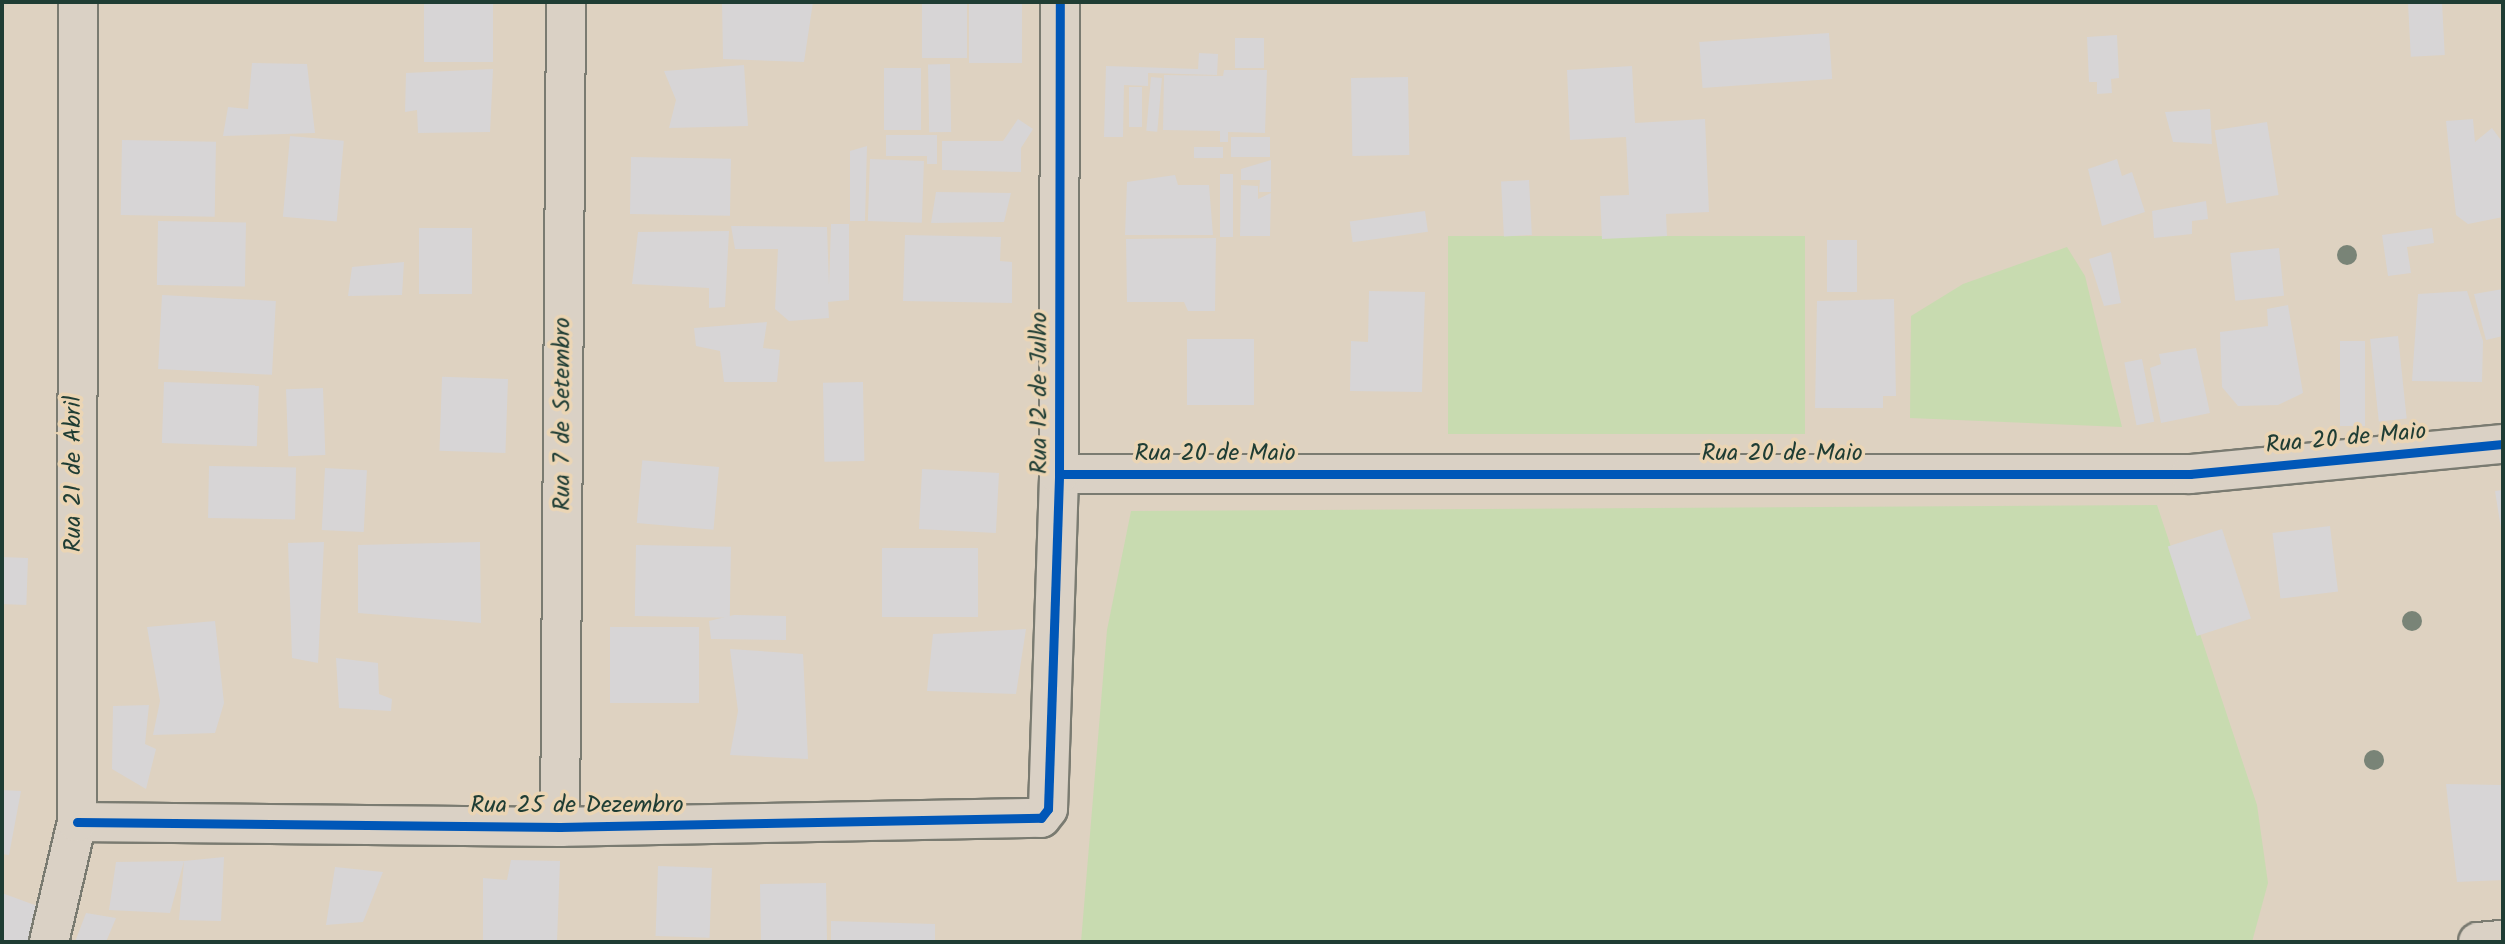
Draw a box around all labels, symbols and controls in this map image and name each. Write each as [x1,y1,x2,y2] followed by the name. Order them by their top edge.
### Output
[1026,312,1054,474] street label: Rua 12 de Julho
[549,317,577,511] street label: Rua 7 de Setembro
[60,396,88,552] street label: Rua 21 de Abril
[2264,418,2428,460] street label: Rua 20 de Maio
[1134,440,1296,468] street label: Rua 20 de Maio
[1701,440,1863,468] street label: Rua 20 de Maio
[470,792,684,820] street label: Rua 25 de Dezembro

